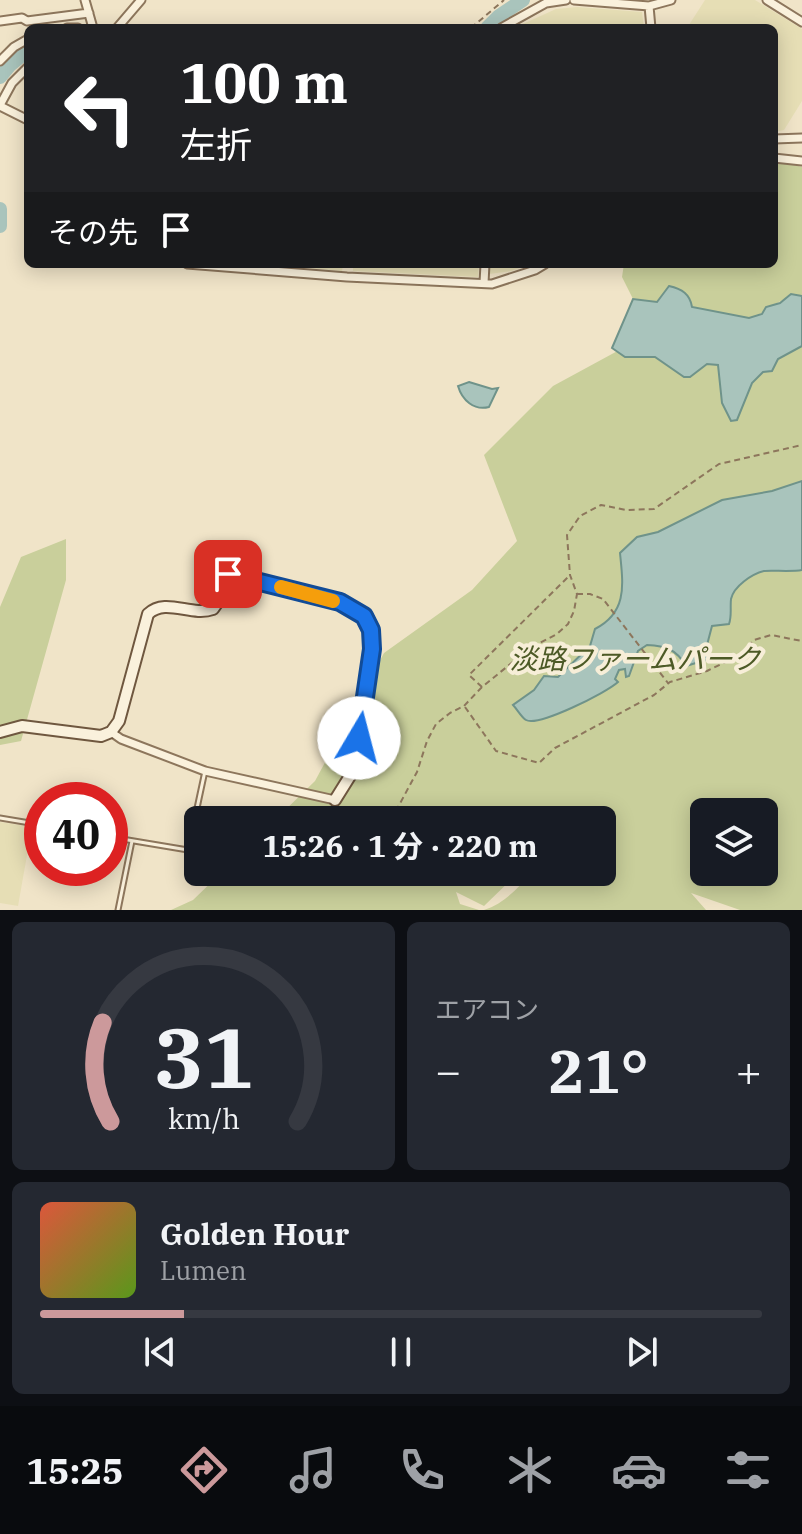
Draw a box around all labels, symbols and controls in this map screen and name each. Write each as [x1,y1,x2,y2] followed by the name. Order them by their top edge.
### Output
[180,46,348,118] text: 100 m
[48,56,152,160] icon: left
[180,121,252,168] text: 左折
[154,208,198,252] icon: arrive
[48,212,138,251] text: その先
[194,540,262,608] pin
[206,552,250,596] icon: arrive
[509,640,762,677] park label: 淡路ファームパーク
[317,696,401,780] position arrow
[24,782,128,886] speed limit sign: 40
[690,798,778,886] map controls
[690,798,778,886] button: layers
[262,826,538,865] text: 15:26 · 1 分 · 220 m
[435,992,539,1026] text: エアコン
[154,1003,253,1111] text: 31
[548,1031,649,1110] text: 21°
[435,1042,461,1099] text: −
[736,1042,762,1099] text: +
[167,1100,240,1137] text: km/h
[160,1214,349,1253] text: Golden Hour
[160,1253,247,1287] text: Lumen
[138,1330,182,1374] icon: previous
[379,1330,423,1374] icon: pause
[620,1330,664,1374] icon: next
[176,1442,232,1498] icon: directions
[285,1442,341,1498] icon: music
[394,1442,450,1498] icon: phone
[502,1442,558,1498] icon: climate
[611,1442,667,1498] icon: car
[720,1442,776,1498] icon: filters
[26,1447,124,1494] text: 15:25

